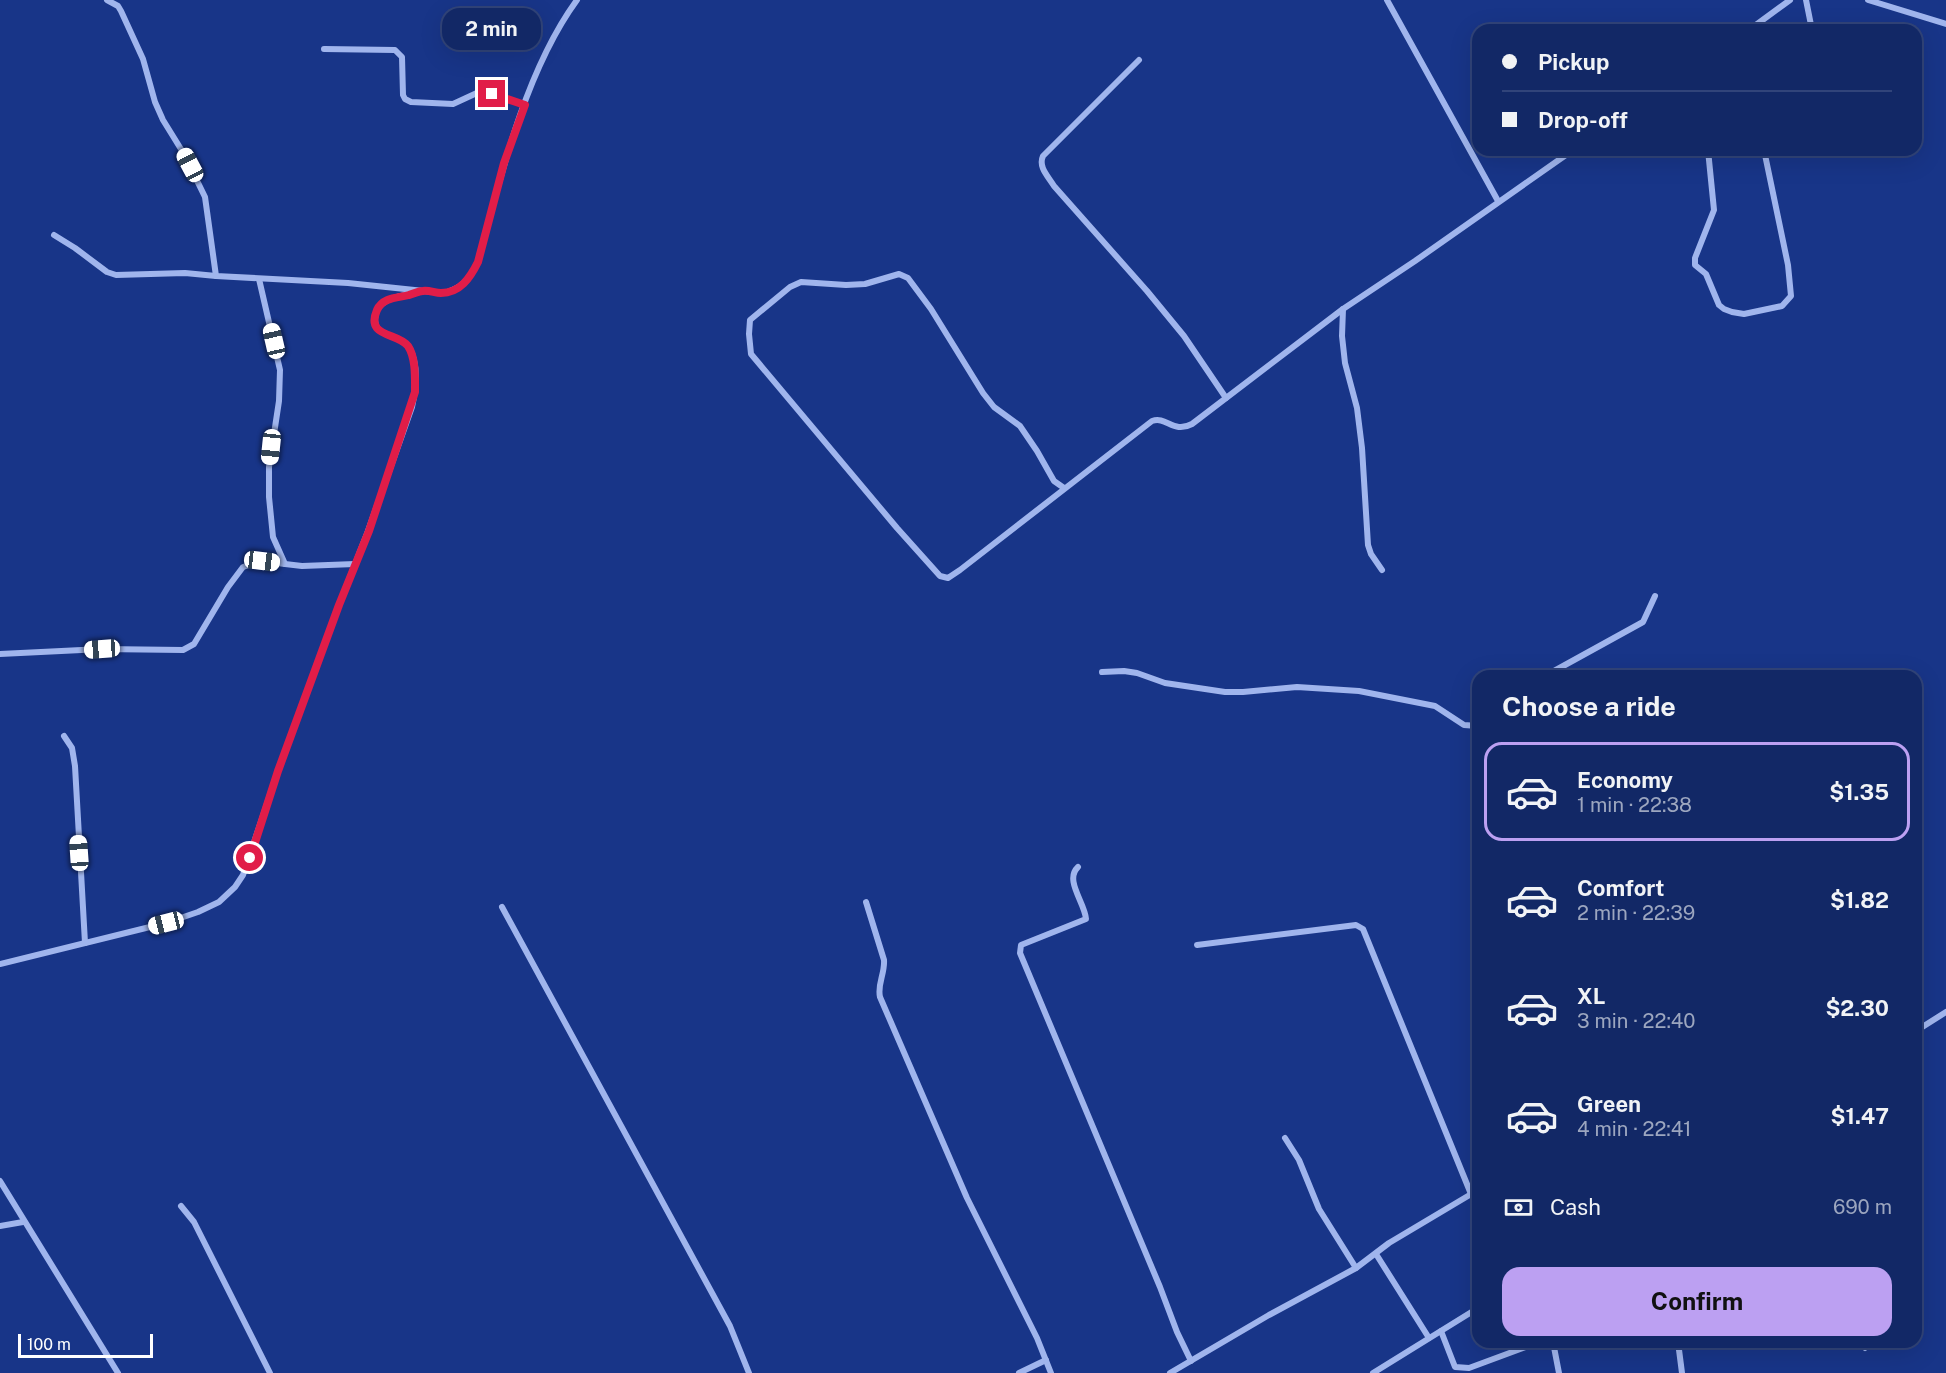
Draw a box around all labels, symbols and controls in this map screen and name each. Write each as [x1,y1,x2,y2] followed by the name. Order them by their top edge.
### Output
[442,7,542,49] callout: 2 min
[465,17,518,41] text: 2 min
[1538,49,1609,75] text: Pickup
[478,80,505,107] route end
[1538,107,1628,133] text: Drop-off
[174,145,206,185] car
[261,321,287,361] car
[260,428,282,466] car
[243,550,281,572] car
[83,639,121,659] car
[1502,690,1676,722] text: Choose a ride
[1505,765,1559,819] icon: car
[1577,767,1673,793] text: Economy
[1829,779,1889,805] text: $1.35
[1577,793,1692,817] text: 1 min · 22:38
[69,834,89,872] car
[236,844,263,871] route start
[1505,873,1559,927] icon: car
[1577,875,1664,901] text: Comfort
[1830,887,1889,913] text: $1.82
[1577,901,1695,925] text: 2 min · 22:39
[146,910,186,936] car
[1505,981,1559,1035] icon: car
[1577,983,1605,1009] text: XL
[1825,995,1889,1021] text: $2.30
[1577,1009,1696,1033] text: 3 min · 22:40
[1505,1089,1559,1143] icon: car
[1577,1091,1641,1117] text: Green
[1831,1103,1889,1129] text: $1.47
[1577,1117,1691,1141] text: 4 min · 22:41
[1502,1191,1535,1224] icon: cash
[1550,1194,1601,1220] text: Cash
[1833,1195,1892,1219] text: 690 m
[1502,1267,1892,1336] button: Confirm
[18,1331,153,1358] scale bar
[27,1335,71,1354] text: 100 m

